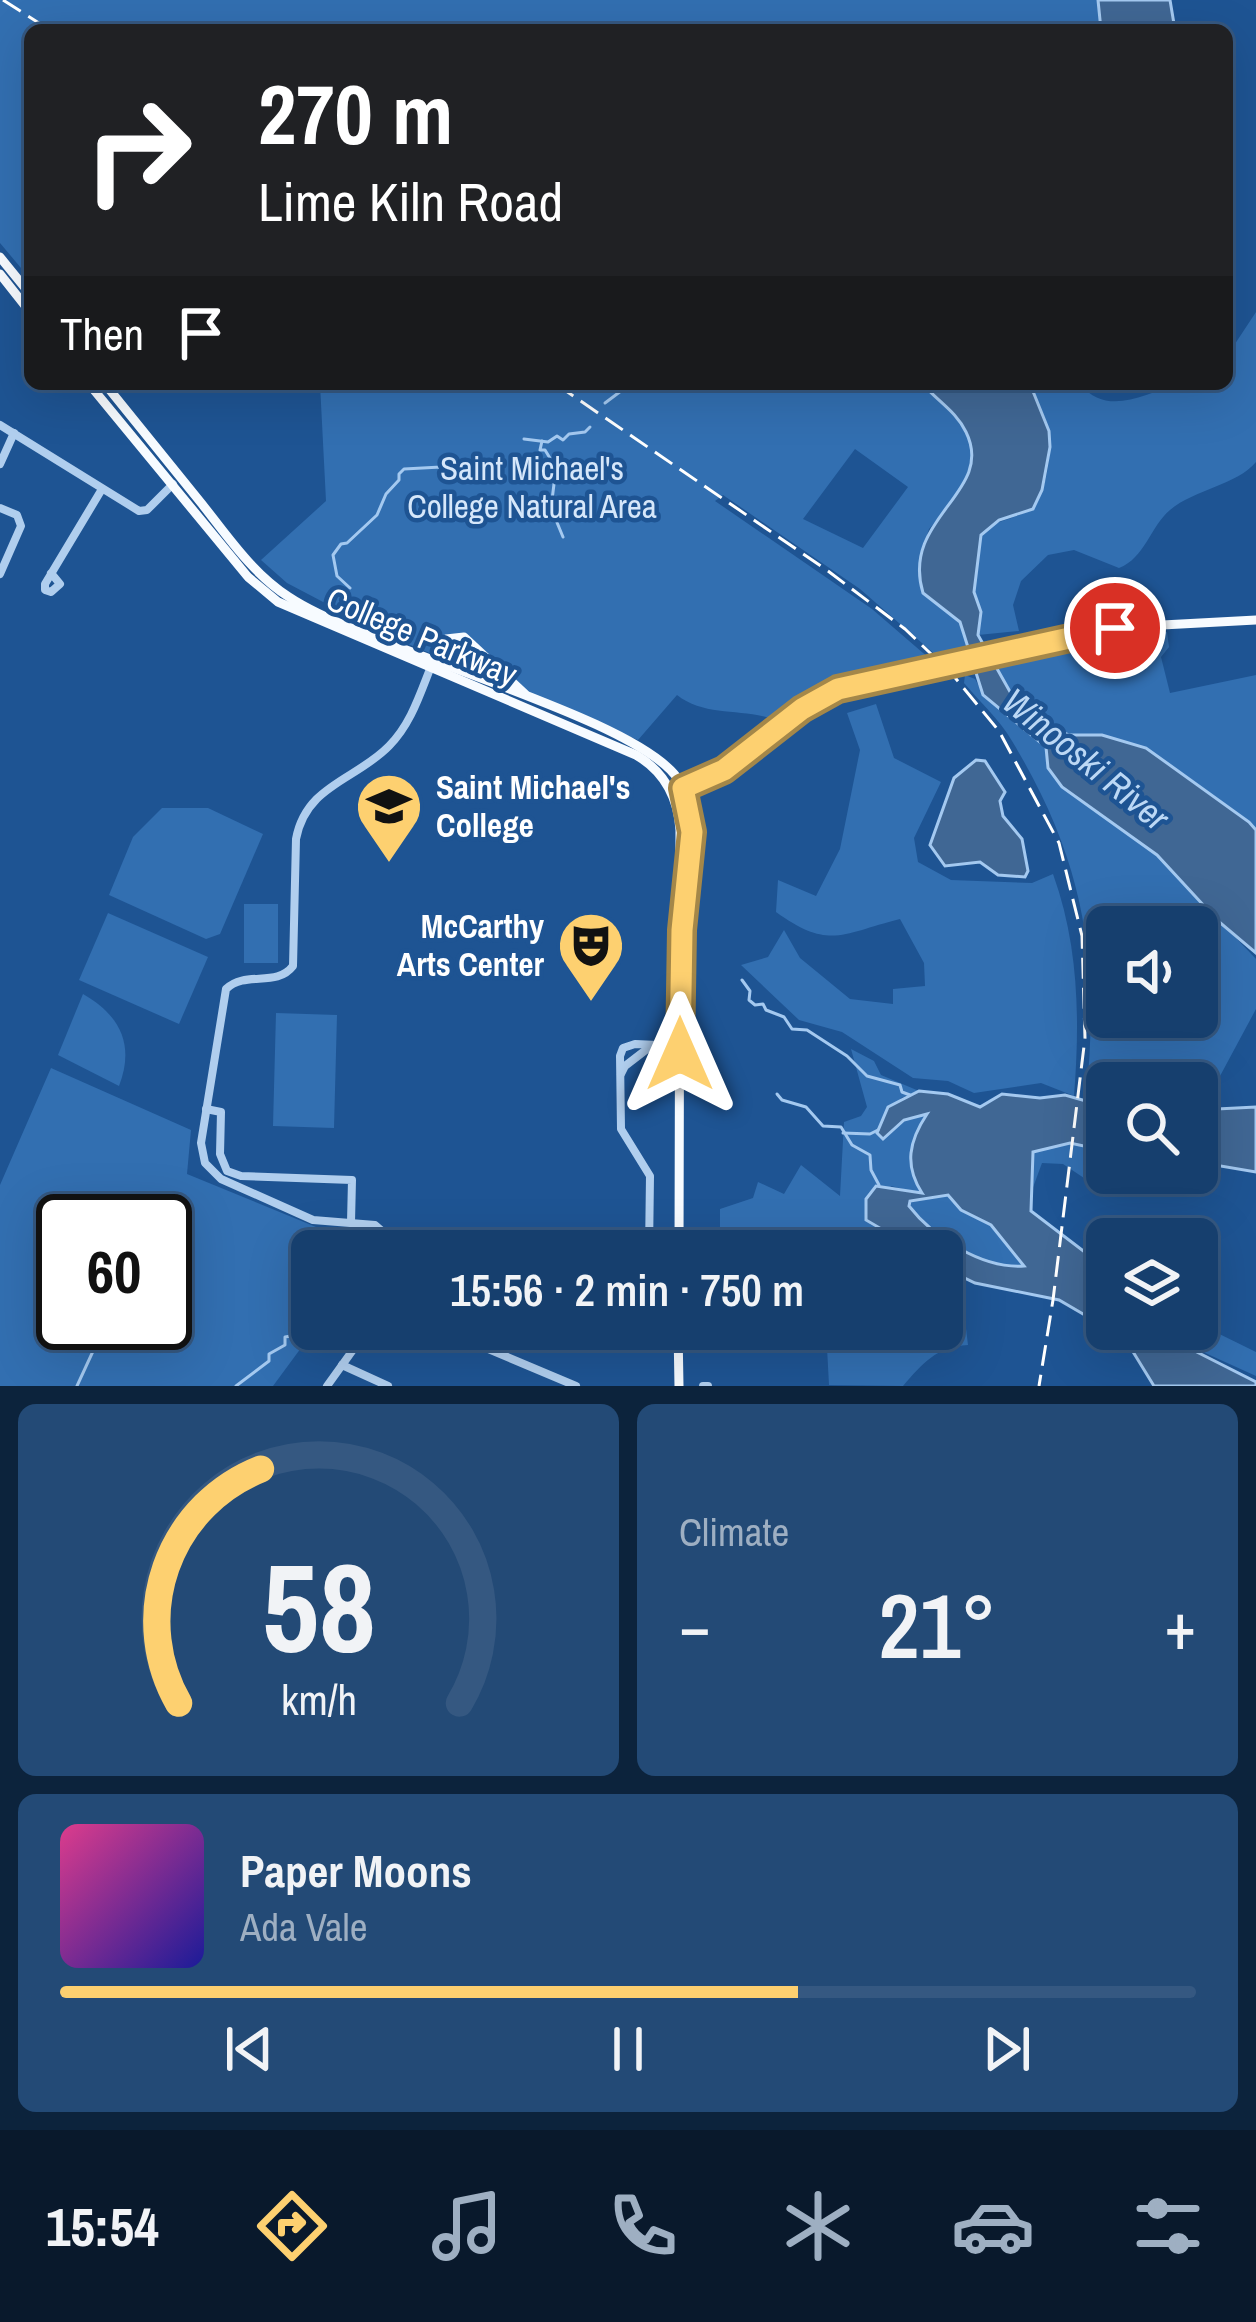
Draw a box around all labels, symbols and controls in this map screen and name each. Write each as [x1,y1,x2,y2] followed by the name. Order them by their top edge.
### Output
[258,57,453,170] text: 270 m
[60,72,216,228] icon: right
[258,165,563,238] text: Lime Kiln Road
[168,300,234,366] icon: arrive
[60,303,144,364] text: Then
[407,446,657,528] park label: Saint Michael's College Natural Area
[320,576,524,696] street label: College Parkway
[1064,577,1166,679] pin
[1082,595,1148,661] icon: arrive
[993,677,1180,842] water label: Winooski River
[436,765,630,847] place label: Saint Michael's College
[354,771,424,865] school or university icon: Saint Michael's College
[397,904,544,986] place label: McCarthy Arts Center
[1086,906,1218,1350] map controls
[1086,906,1218,1038] button: sound
[556,910,626,1004] theatre icon: McCarthy Arts Center
[617,991,743,1117] position arrow
[1086,1062,1218,1194] button: search
[36,1194,192,1350] speed limit sign: 60
[1086,1218,1218,1350] button: layers
[450,1259,804,1320] text: 15:56 · 2 min · 750 m
[679,1506,789,1558] text: Climate
[262,1523,375,1691] text: 58
[878,1565,997,1686] text: 21°
[679,1581,711,1670] text: −
[1164,1581,1196,1670] text: +
[280,1671,357,1728] text: km/h
[240,1840,472,1901] text: Paper Moons
[240,1901,367,1953] text: Ada Vale
[216,2016,282,2082] icon: previous
[595,2016,661,2082] icon: pause
[974,2016,1040,2082] icon: next
[250,2184,334,2268] icon: directions
[425,2184,509,2268] icon: music
[601,2184,685,2268] icon: phone
[776,2184,860,2268] icon: climate
[951,2184,1035,2268] icon: car
[1126,2184,1210,2268] icon: filters
[46,2190,159,2263] text: 15:54

